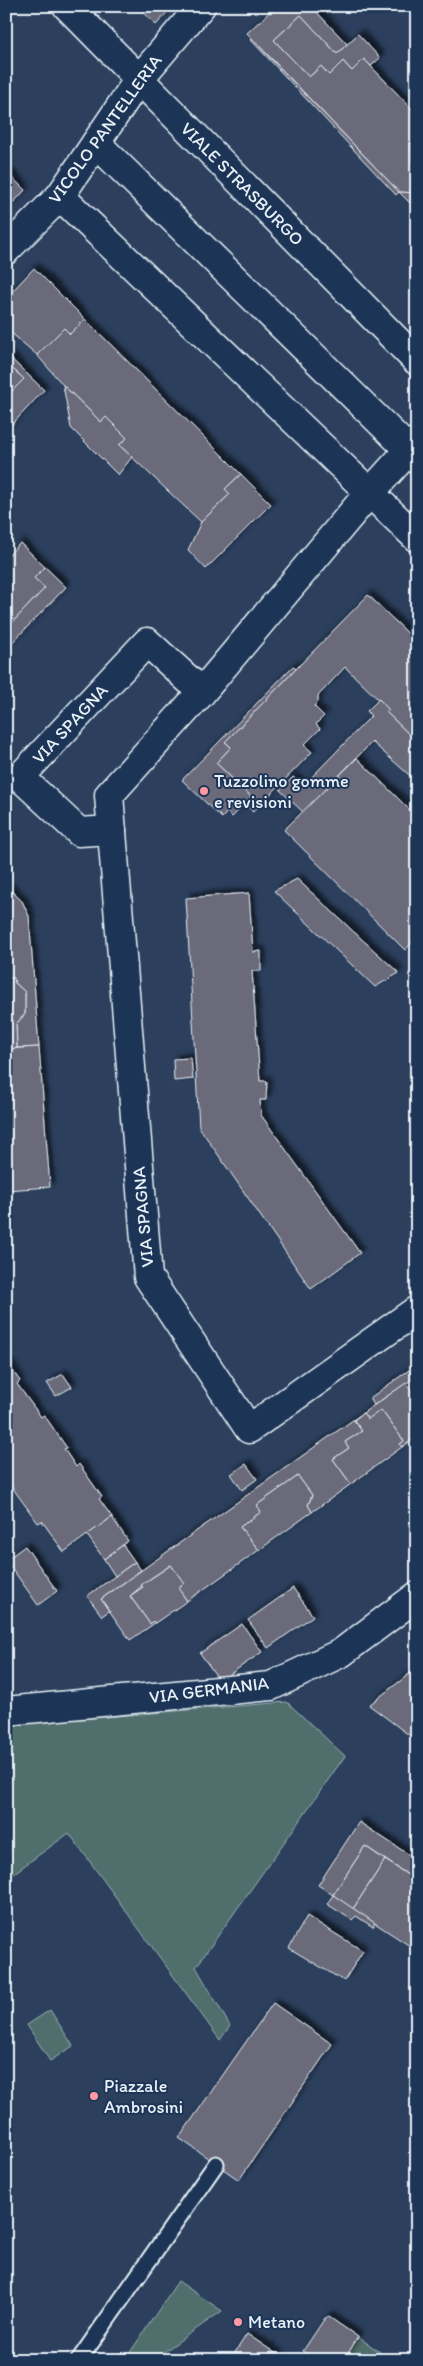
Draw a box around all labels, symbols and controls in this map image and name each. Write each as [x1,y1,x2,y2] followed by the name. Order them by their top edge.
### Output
[43,50,167,208] street label: VICOLO PANTELLERIA
[176,118,308,250] street label: VIALE STRASBURGO
[27,679,113,768] street label: VIA SPAGNA
[214,770,349,813] place label: Tuzzolino gomme e revisioni
[198,785,210,797] marker: Tuzzolino gomme e revisioni
[128,1165,158,1268] street label: VIA SPAGNA
[148,1672,271,1708] street label: VIA GERMANIA
[104,2075,183,2118] place label: Piazzale Ambrosini
[88,2090,100,2102] marker: Piazzale Ambrosini
[248,2311,305,2333] place label: Metano
[232,2316,244,2328] marker: Metano

